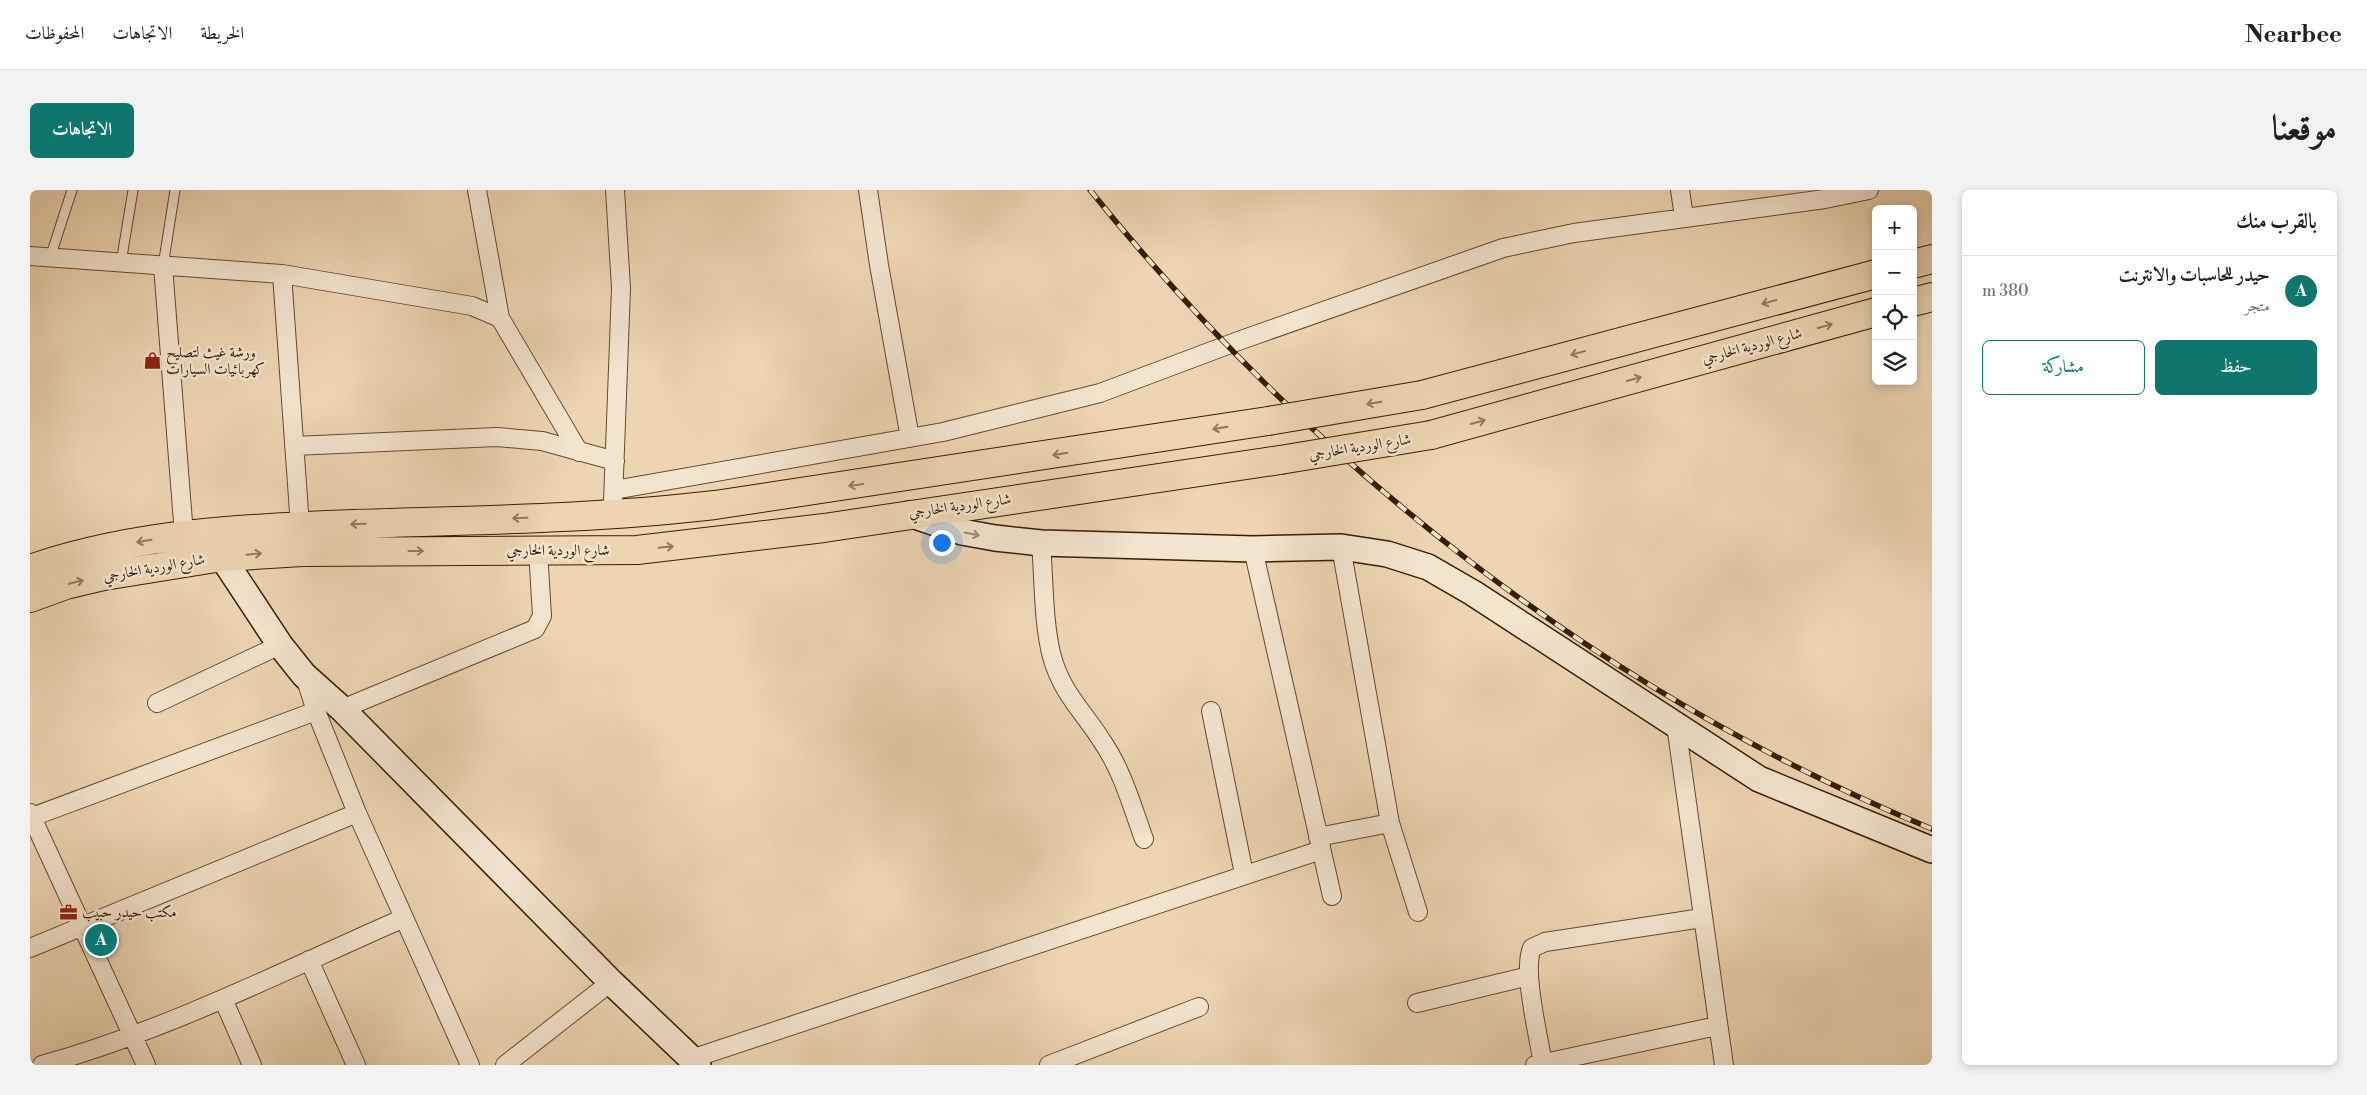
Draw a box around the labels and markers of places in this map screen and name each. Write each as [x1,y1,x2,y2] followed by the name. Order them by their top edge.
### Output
[166,343,265,379] place label: ورشة غيث لتصليح كهربائيات السيارات
[142,351,162,371] shop icon: ورشة غيث لتصليح كهربائيات السيارات
[58,902,78,922] office icon: مكتب حيدر حبيب
[82,903,177,922] place label: مكتب حيدر حبيب
[85,921,117,959] pin: A

